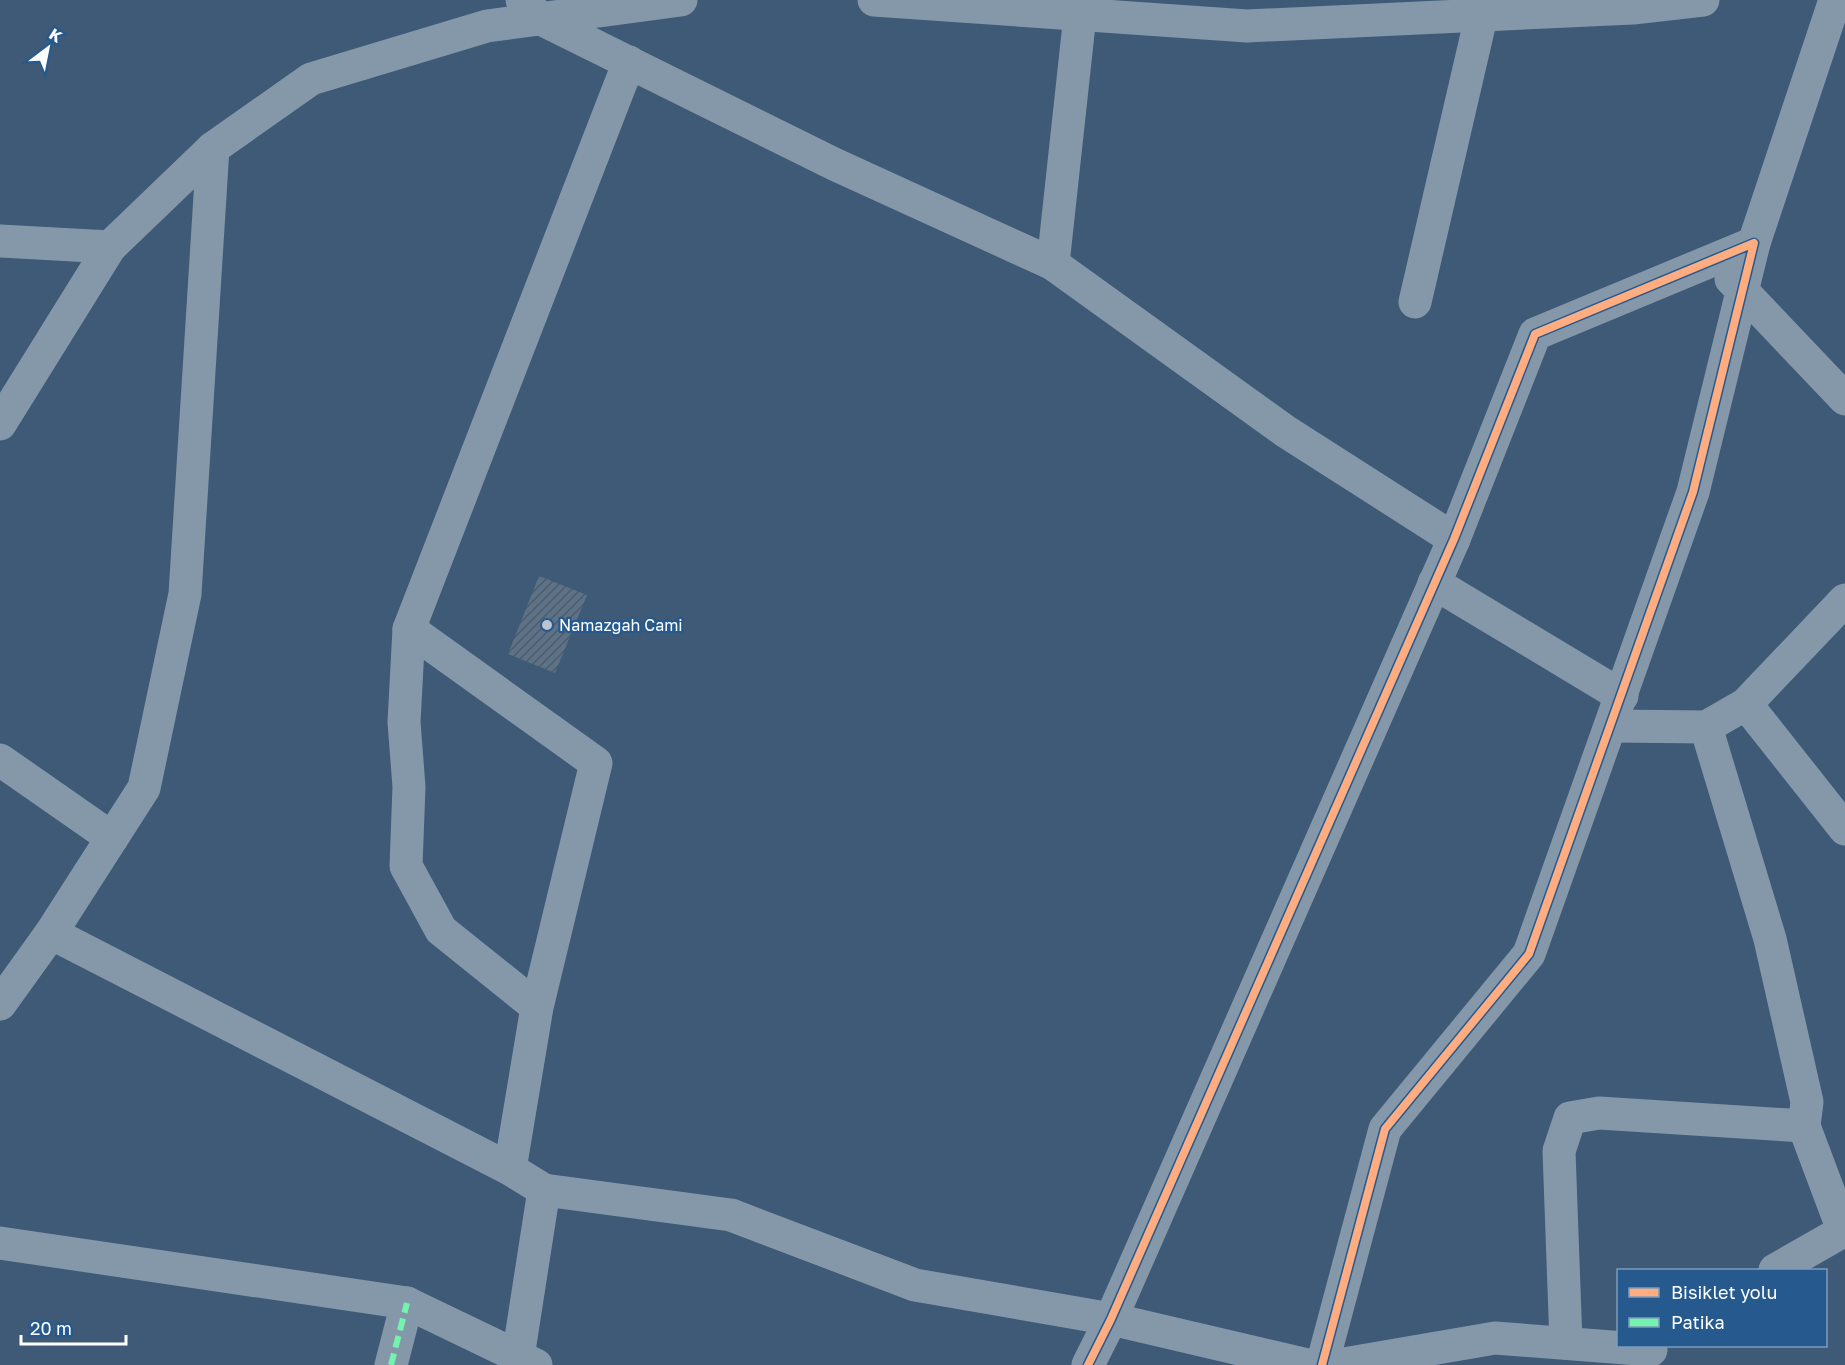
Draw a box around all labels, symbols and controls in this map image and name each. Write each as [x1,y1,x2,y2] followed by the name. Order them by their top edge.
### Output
[18,18,78,78] north arrow
[46,24,67,47] text: K
[559,615,683,635] place label: Namazgah Cami
[540,618,554,632] marker: Namazgah Cami
[1617,1269,1827,1347] legend
[1671,1281,1777,1303] text: Bisiklet yolu
[21,1308,126,1346] scale bar
[1671,1311,1725,1333] text: Patika
[30,1317,72,1339] text: 20 m

